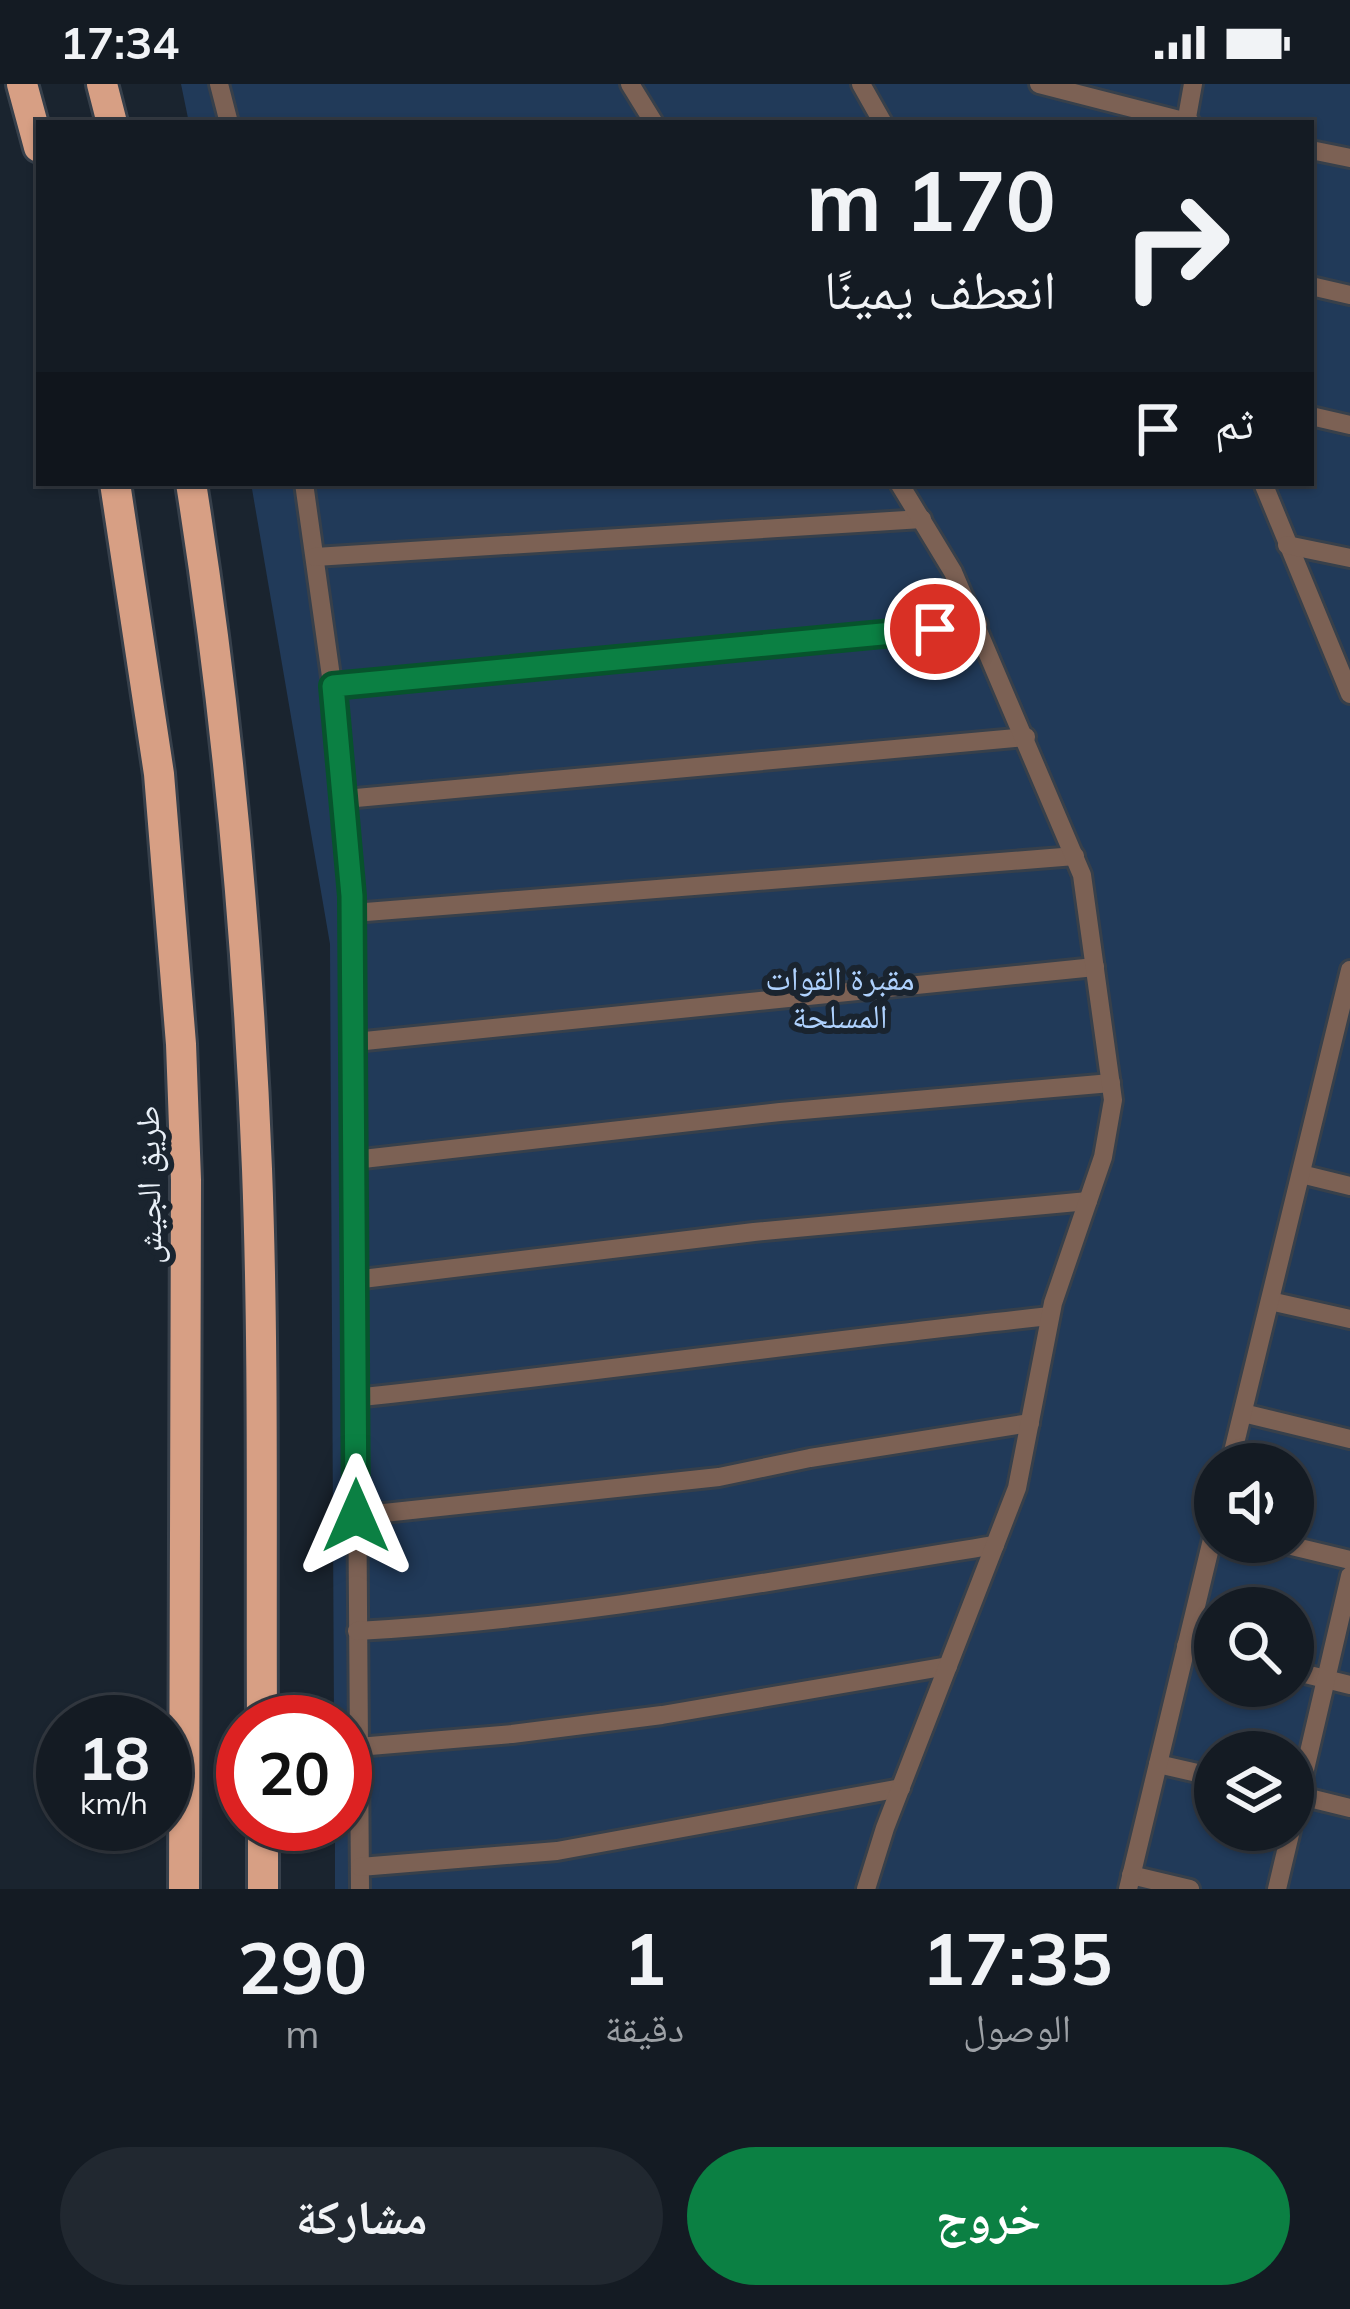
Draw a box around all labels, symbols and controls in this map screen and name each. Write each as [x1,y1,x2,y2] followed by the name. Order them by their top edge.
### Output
[60,14,179,70] text: 17:34
[806,147,1056,252] text: 170 m
[1098,168,1254,324] icon: right
[824,255,1056,323] text: انعطف يمينًا
[1215,394,1254,450] text: ثم
[1125,396,1191,462] icon: arrive
[884,578,986,680] pin
[902,596,968,662] icon: arrive
[765,957,915,1036] park label: مقبرة القوات المسلحة
[126,1105,170,1265] street label: طريق الجيش
[1194,1443,1314,1851] map controls
[1194,1443,1314,1563] button: sound
[293,1453,419,1579] position arrow
[1194,1587,1314,1707] button: search
[216,1695,372,1851] speed limit sign: 20
[78,1720,150,1795] text: 18
[1194,1731,1314,1851] button: layers
[80,1784,148,1822] text: km/h
[623,1913,666,2003] text: 1
[922,1913,1112,2003] text: 17:35
[238,1922,367,2012] text: 290
[605,2003,684,2052] text: دقيقة
[963,2003,1071,2052] text: الوصول
[285,2009,320,2058] text: m
[60,2147,663,2285] button: مشاركة
[687,2147,1290,2285] button: خروج

